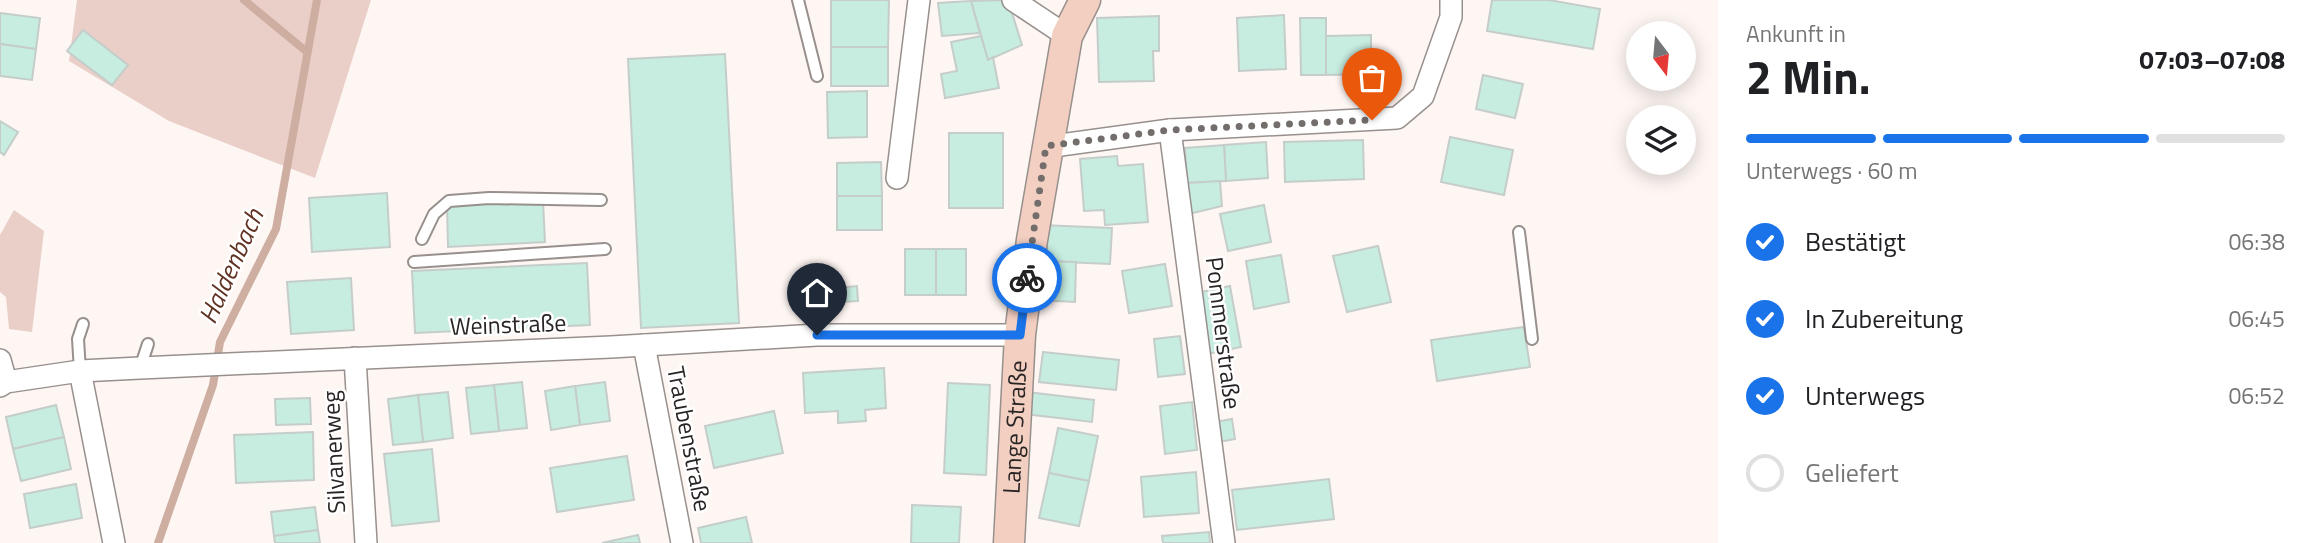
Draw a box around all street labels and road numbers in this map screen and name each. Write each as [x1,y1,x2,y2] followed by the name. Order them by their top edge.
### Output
[1197,255,1251,411] street label: Pommerstraße
[449,304,567,344] street label: Weinstraße
[993,359,1036,495] street label: Lange Straße
[658,363,722,514] street label: Traubenstraße
[312,390,354,514] street label: Silvanerweg

